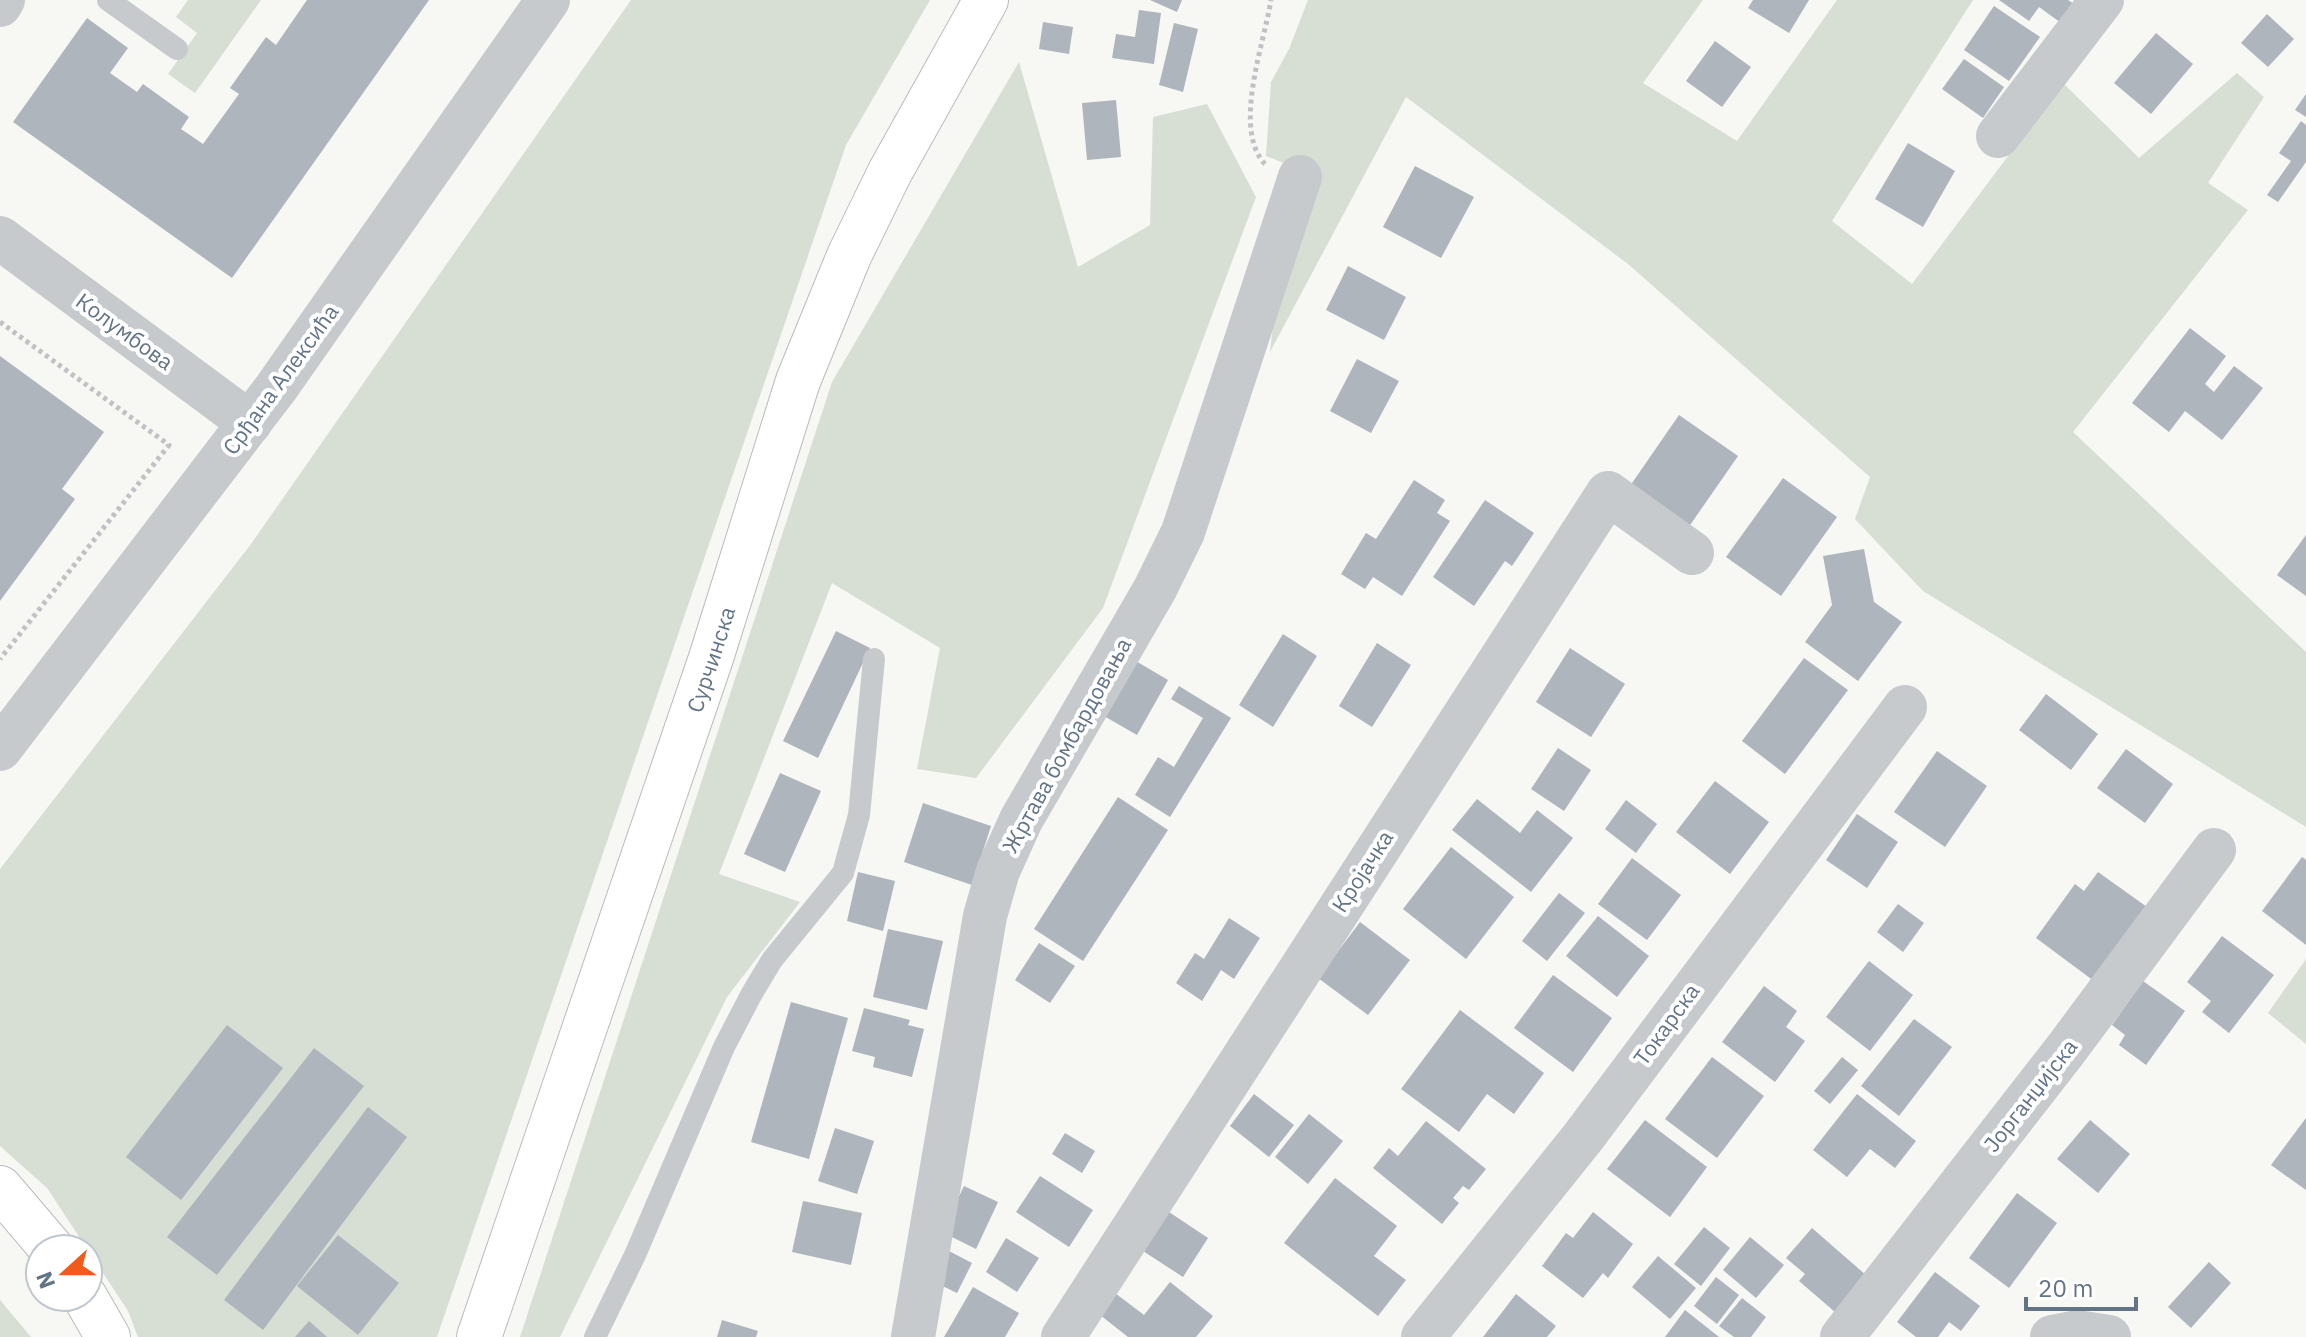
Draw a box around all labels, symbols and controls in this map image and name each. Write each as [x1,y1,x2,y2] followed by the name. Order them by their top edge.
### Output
[71,286,180,376] street label: Колумбова
[216,298,345,460] street label: Срђана Алексића
[679,602,741,716] street label: Сурчинска
[995,632,1137,858] street label: Жртава бомбардовања
[1325,824,1399,918] street label: Кројачка
[1626,977,1706,1071] street label: Токарска
[1977,1032,2083,1157] street label: Јорганџијска
[24,1233,104,1313] north arrow
[2026,1261,2136,1311] scale bar
[28,1268,61,1293] text: N
[2038,1272,2093,1304] text: 20 m

